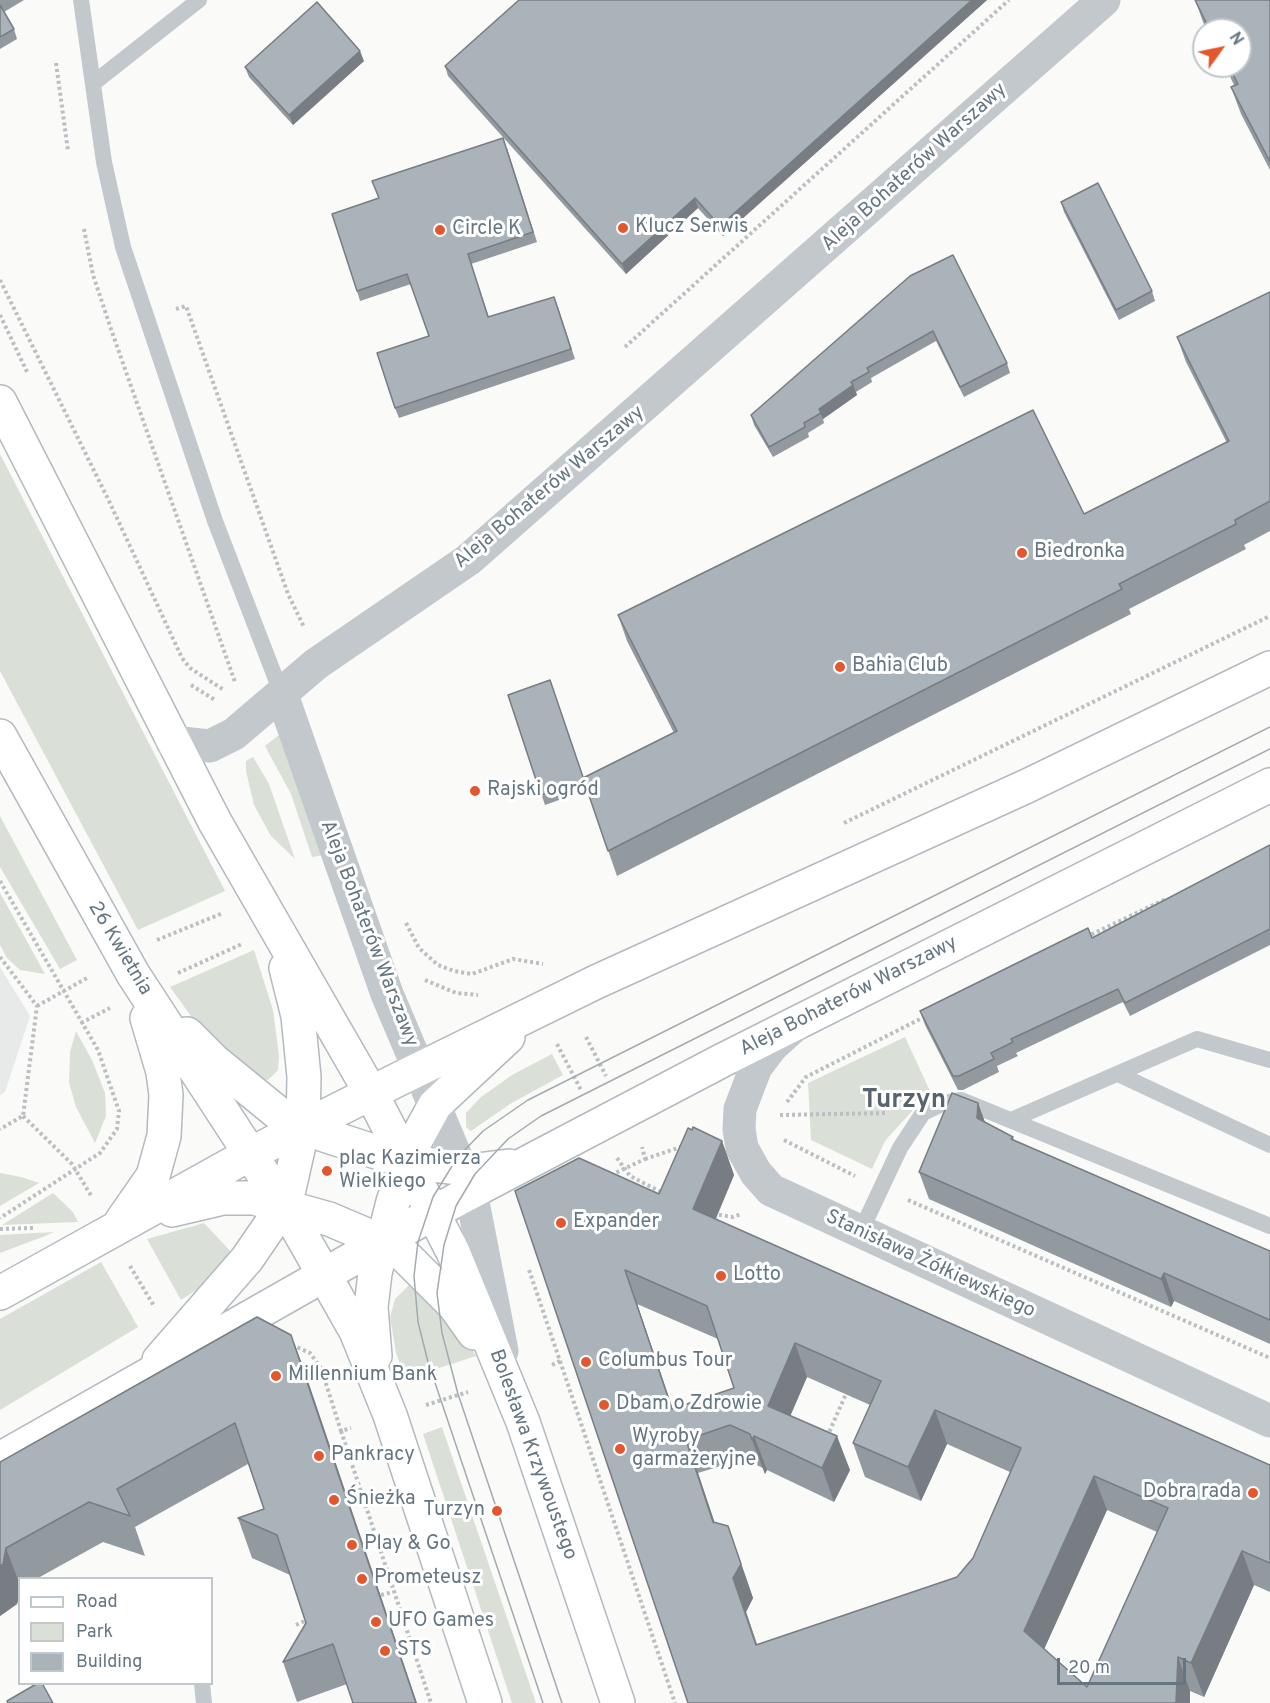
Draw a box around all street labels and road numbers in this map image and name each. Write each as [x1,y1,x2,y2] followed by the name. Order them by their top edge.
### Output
[817,79,1013,257] street label: Aleja Bohaterów Warszawy
[450,401,650,575] street label: Aleja Bohaterów Warszawy
[314,817,422,1051] street label: Aleja Bohaterów Warszawy
[82,898,156,1000] street label: 26 Kwietnia
[736,932,962,1062] street label: Aleja Bohaterów Warszawy
[821,1206,1039,1324] street label: Stanisława Żółkiewskiego
[483,1346,581,1564] street label: Bolesława Krzywoustego

